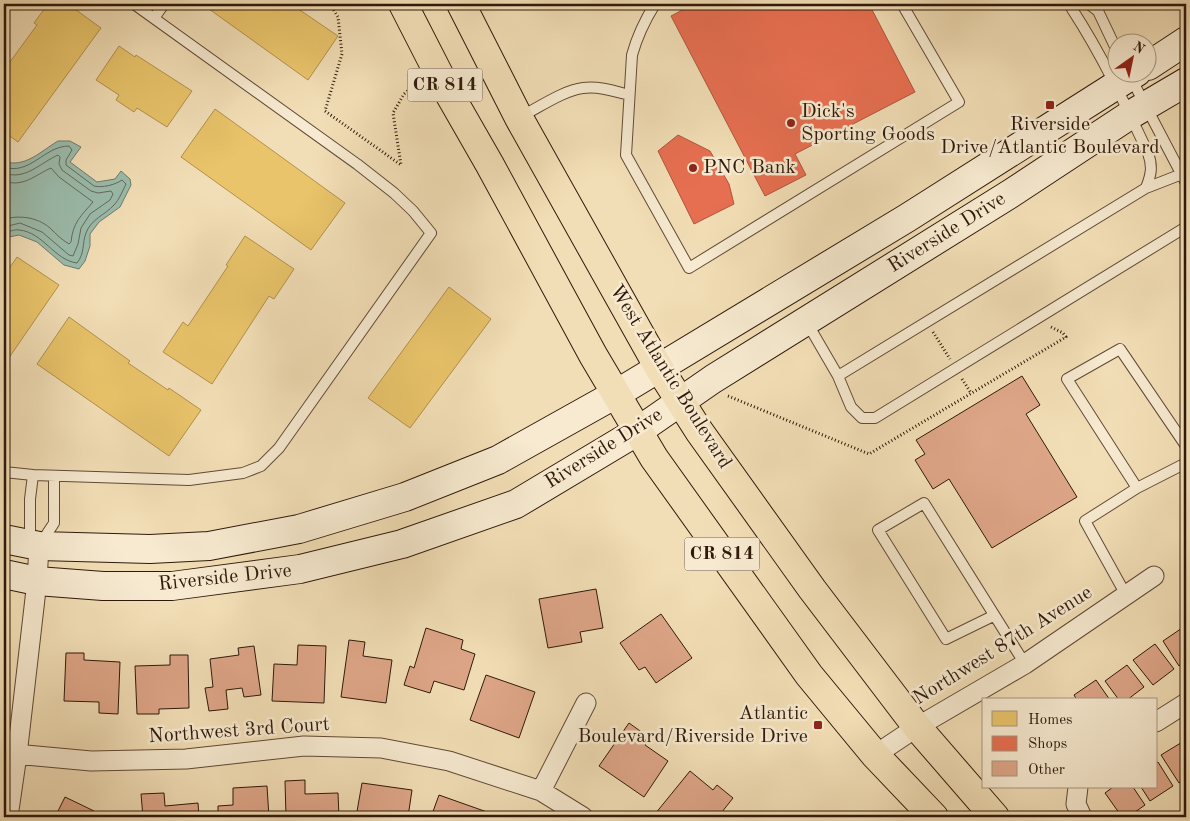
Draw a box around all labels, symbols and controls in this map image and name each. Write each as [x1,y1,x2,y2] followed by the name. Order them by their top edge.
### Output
[1108,32,1158,82] north arrow
[1130,39,1147,57] text: N
[408,68,482,102] road number: CR 814
[1044,99,1056,111] marker: Riverside Drive/Atlantic Boulevard
[801,102,935,145] place label: Dick's Sporting Goods
[940,115,1160,158] place label: Riverside Drive/Atlantic Boulevard
[785,117,797,129] marker: Dick's Sporting Goods
[703,158,796,178] place label: PNC Bank
[687,162,699,174] marker: PNC Bank
[885,189,1009,277] street label: Riverside Drive
[605,282,735,472] street label: West Atlantic Boulevard
[542,405,666,493] street label: Riverside Drive
[684,538,760,570] road number: CR 814
[157,561,293,595] street label: Riverside Drive
[910,583,1096,709] street label: Northwest 87th Avenue
[982,698,1158,788] legend
[577,704,808,747] place label: Atlantic Boulevard/Riverside Drive
[1028,713,1073,728] text: Homes
[148,715,330,747] street label: Northwest 3rd Court
[812,719,824,731] marker: Atlantic Boulevard/Riverside Drive
[1028,737,1067,752] text: Shops
[1028,763,1065,778] text: Other

